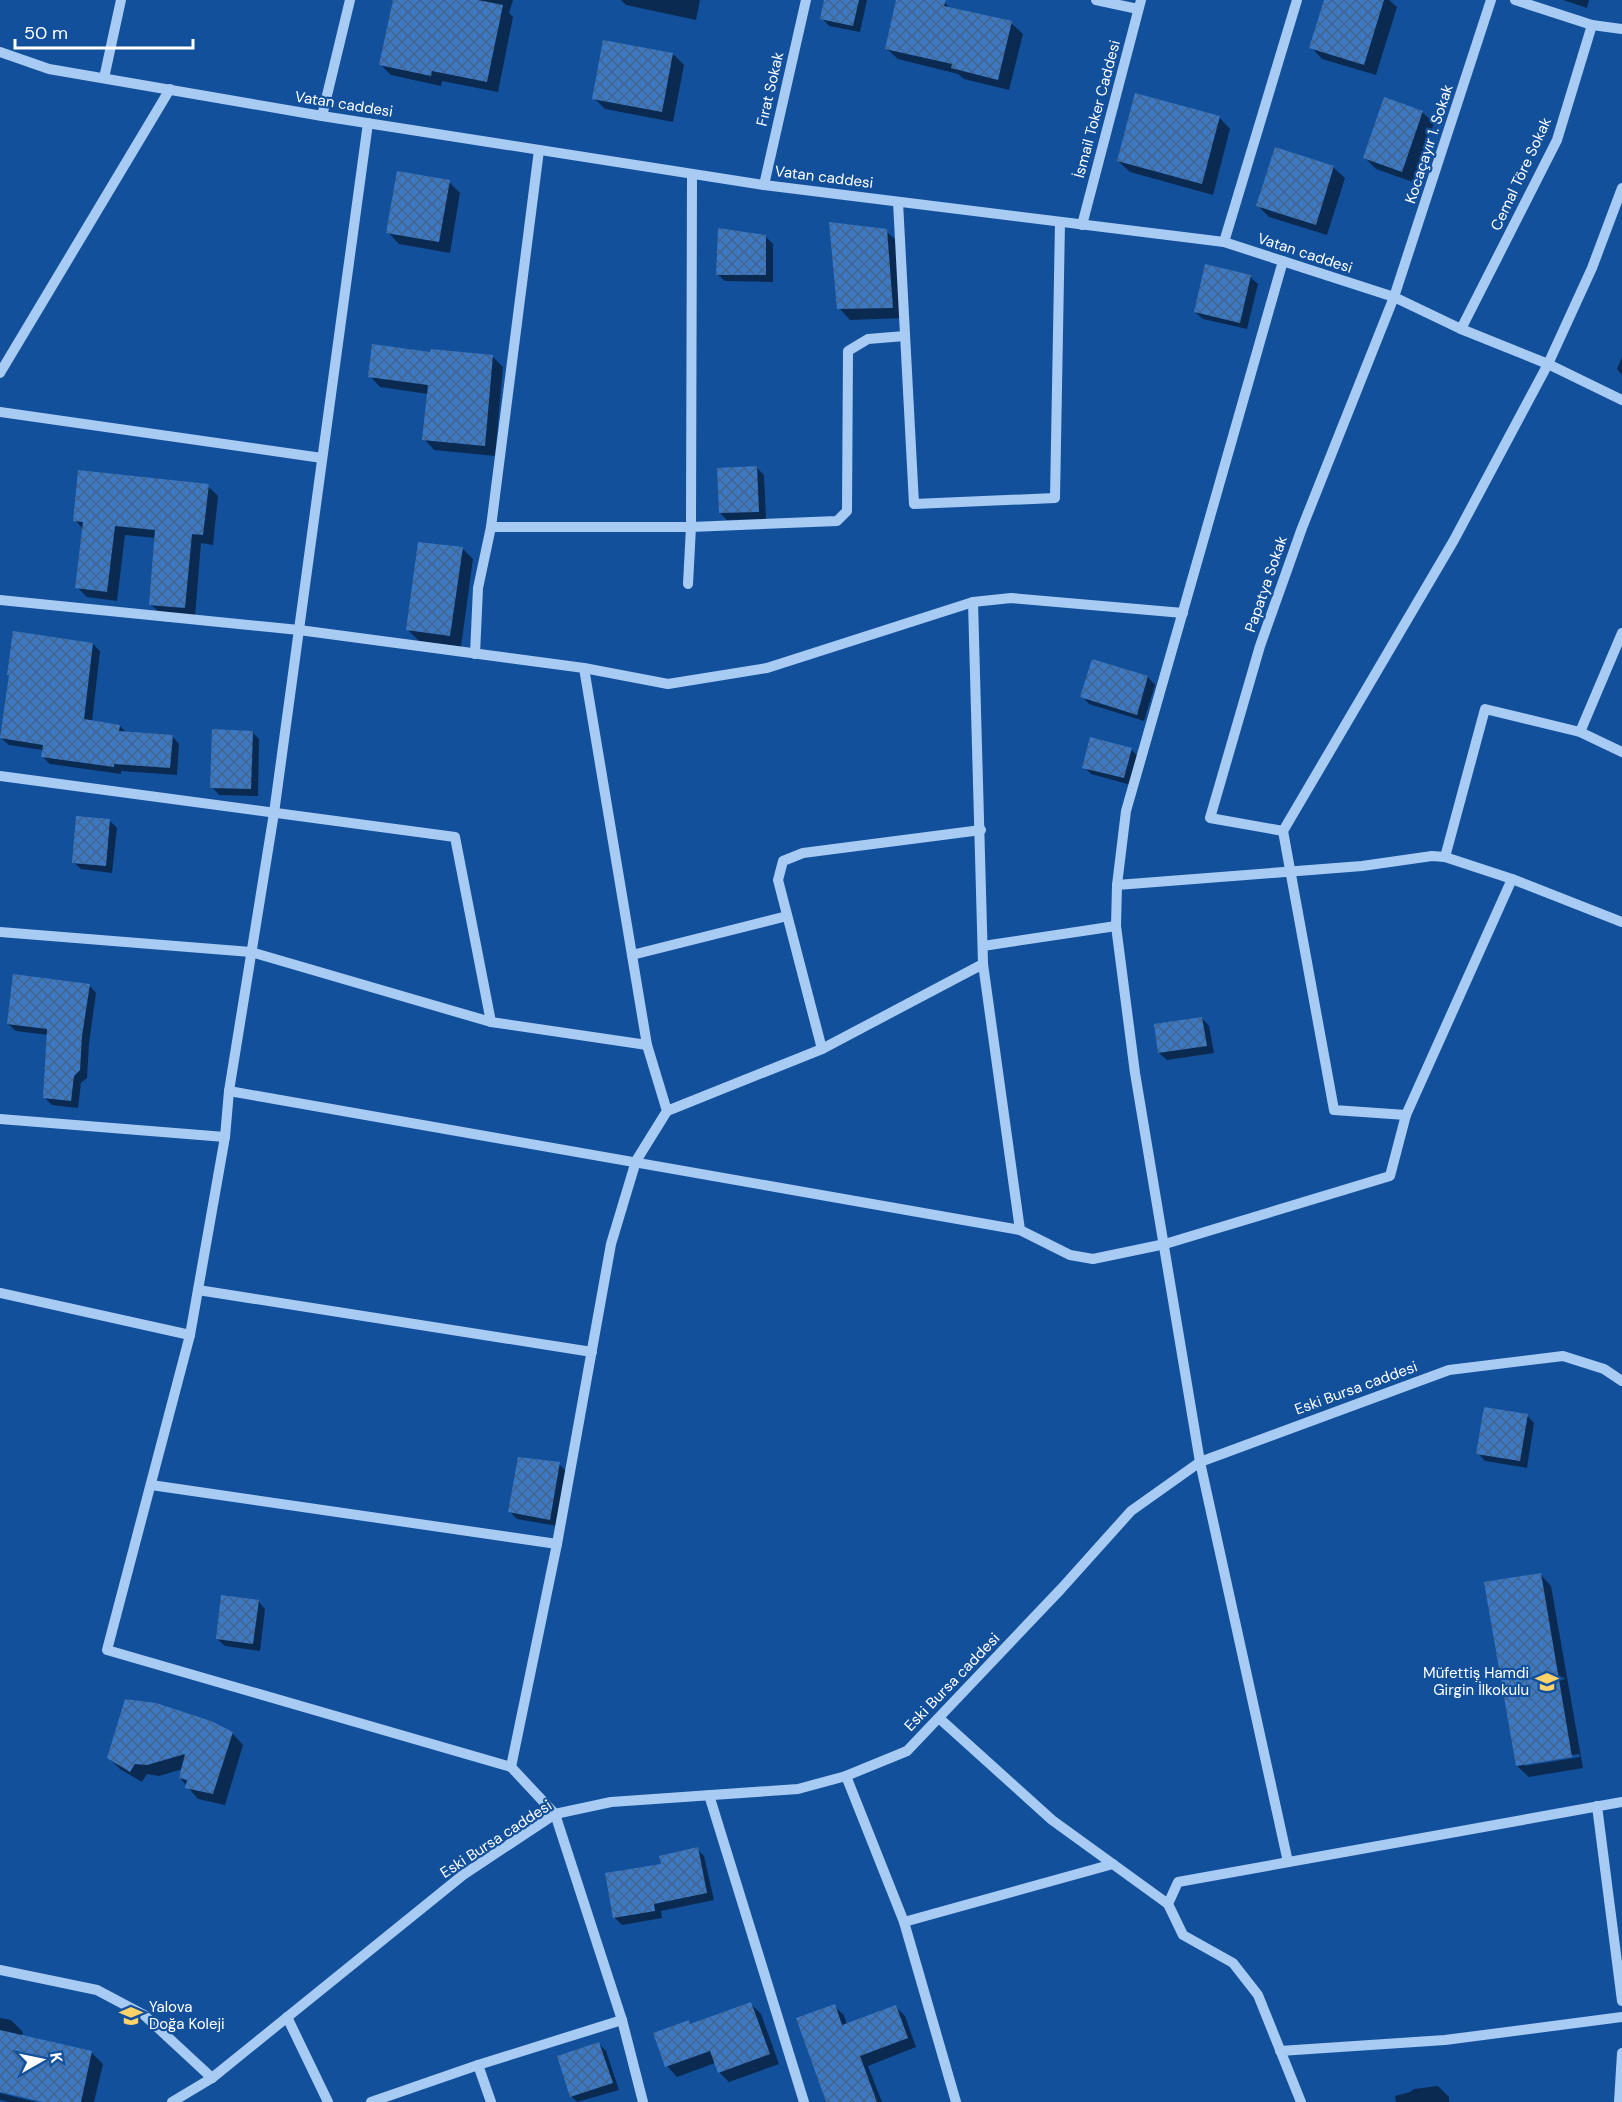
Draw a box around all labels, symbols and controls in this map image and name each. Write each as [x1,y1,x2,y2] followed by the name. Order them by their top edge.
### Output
[15,12,194,50] scale bar
[24,21,68,45] text: 50 m
[1069,38,1125,180] street label: İsmail Toker Caddesi
[752,50,788,128] street label: Fırat Sokak
[1400,81,1458,206] street label: Kocaçayır 1. Sokak
[294,86,394,122] street label: Vatan caddesi
[1486,114,1556,234] street label: Cemal Töre Sokak
[774,161,874,193] street label: Vatan caddesi
[1255,228,1355,278] street label: Vatan caddesi
[1240,533,1292,635] street label: Papatya Sokak
[1292,1357,1420,1419] street label: Eski Bursa caddesi
[900,1629,1004,1735] street label: Eski Bursa caddesi
[1423,1663,1529,1700] place label: Müfettiş Hamdi Girgin İlkokulu
[1534,1669,1560,1695] school or university icon: Müfettiş Hamdi Girgin İlkokulu
[436,1795,556,1883] street label: Eski Bursa caddesi
[149,1997,225,2034] place label: Yalova Doğa Koleji
[118,2003,144,2029] school or university icon: Yalova Doğa Koleji
[12,2030,72,2090] north arrow
[45,2051,68,2065] text: K

